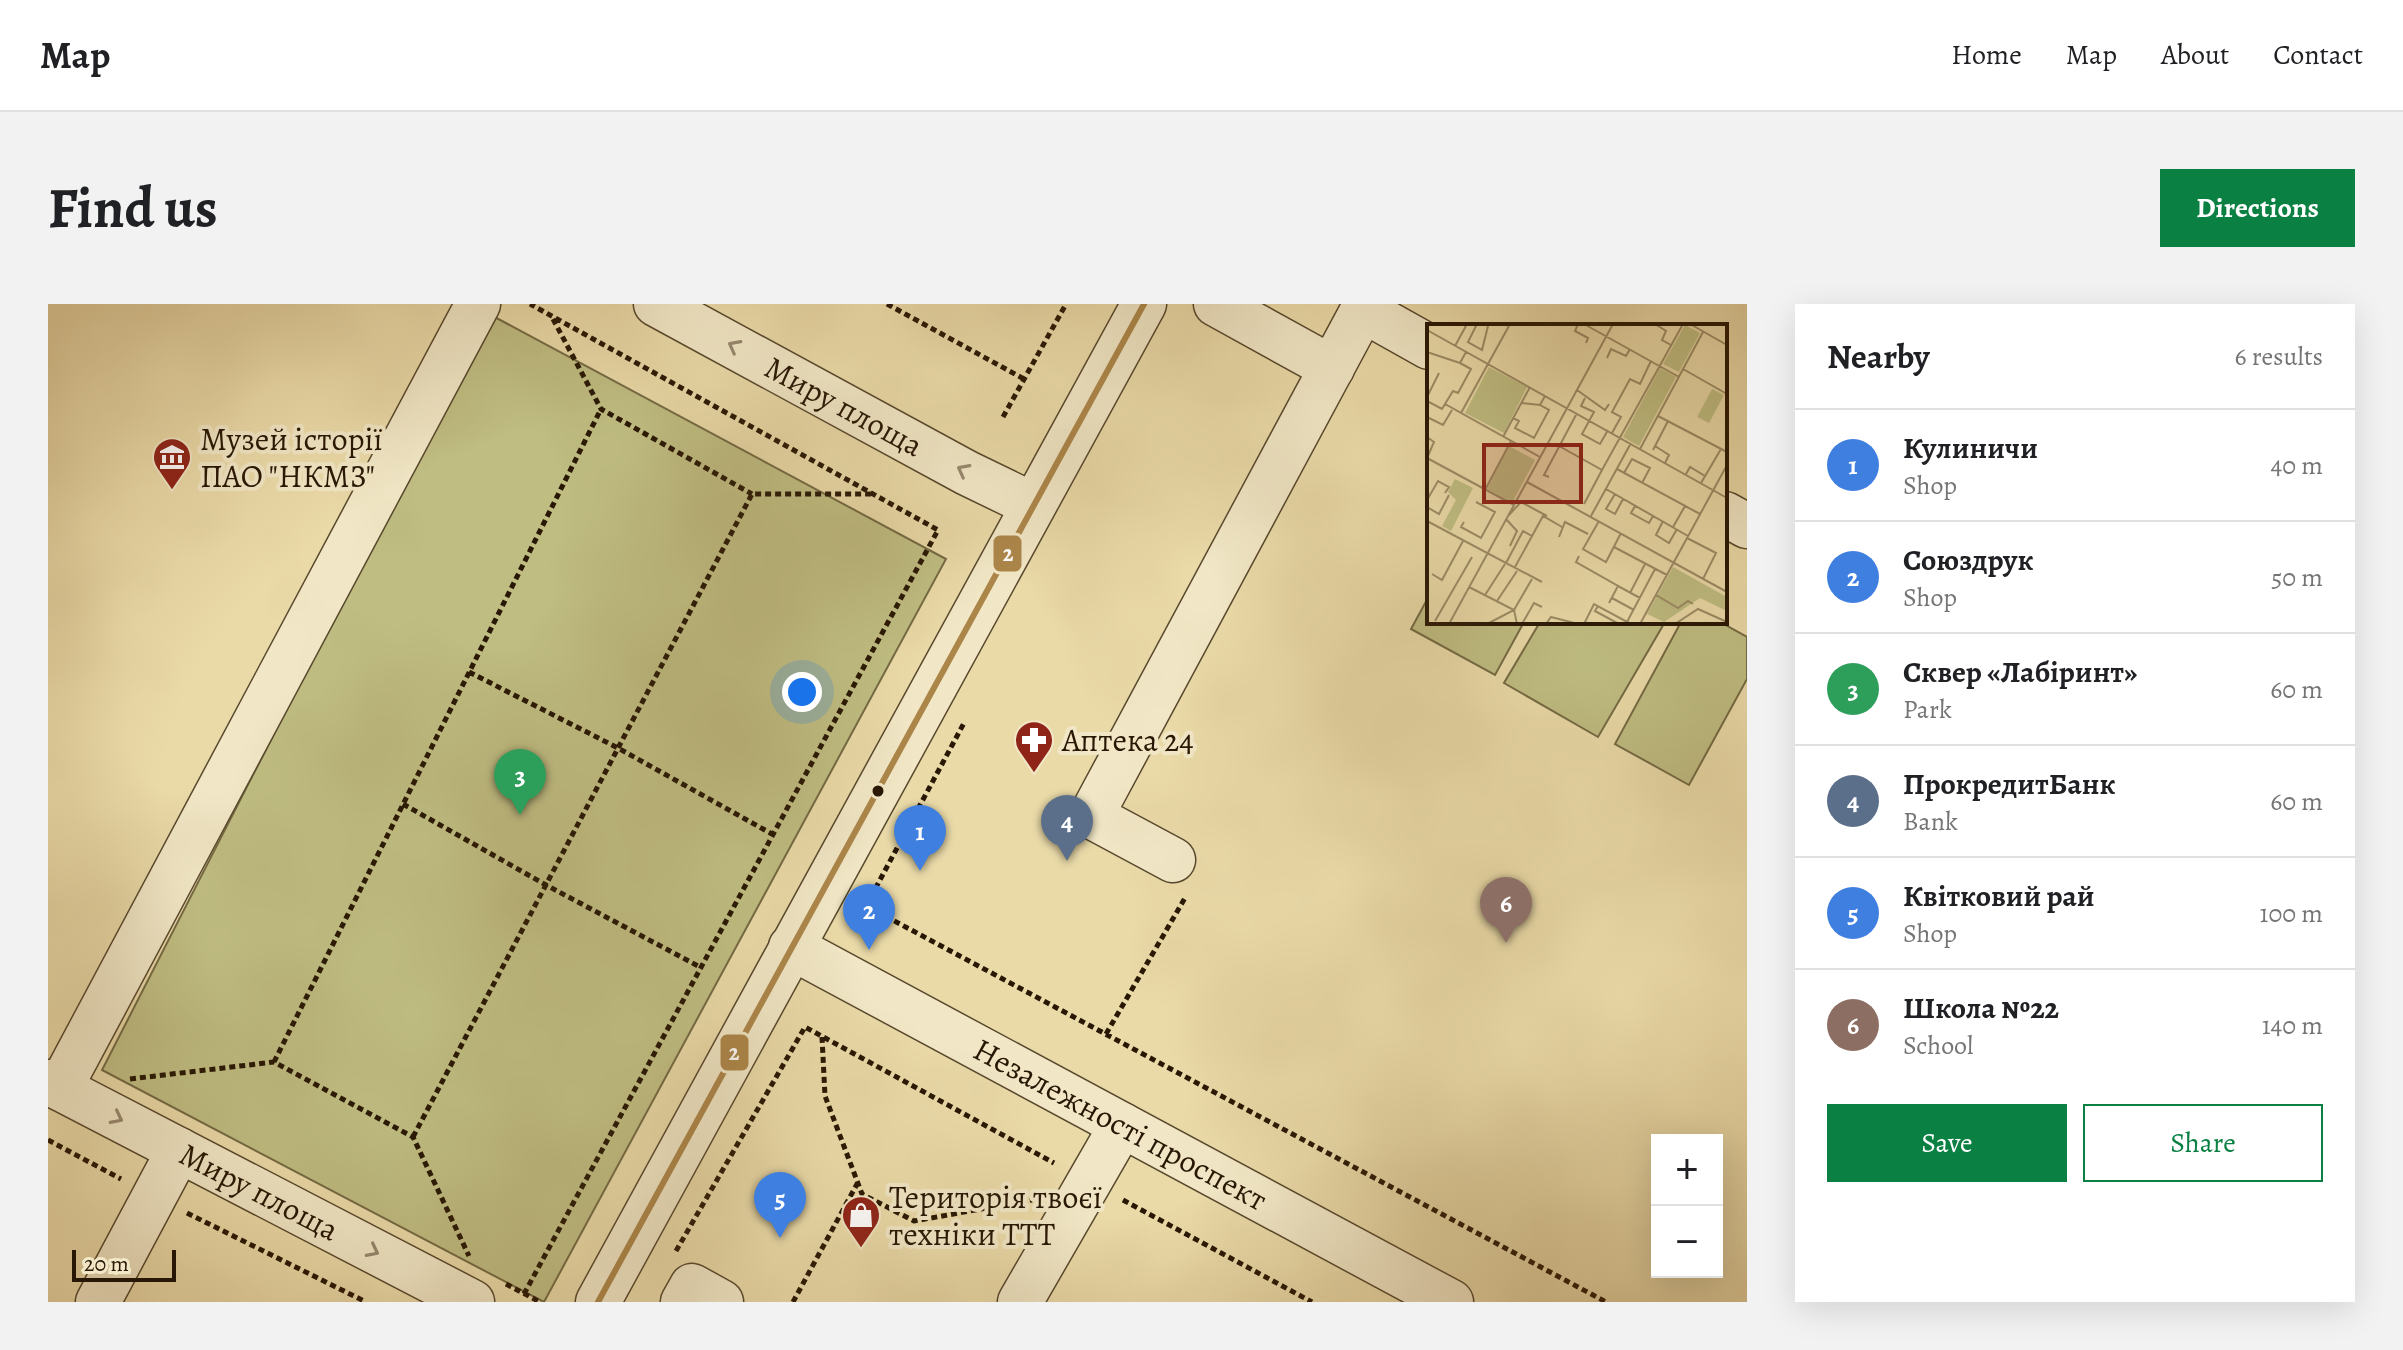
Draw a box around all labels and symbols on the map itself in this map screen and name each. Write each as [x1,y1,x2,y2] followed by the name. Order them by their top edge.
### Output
[1427,324,1727,624] inset map
[728,341,742,356] one-way arrow
[757,345,931,467] street label: Миру площа
[200,417,383,498] place label: Музей історії ПАО "НКМЗ"
[151,436,193,491] museum icon: Музей історії ПАО "НКМЗ"
[956,465,971,480] one-way arrow
[992,534,1023,573] line badge: 2
[1003,539,1014,569] text: 2
[782,672,822,712] your location
[1061,718,1194,762] place label: Аптека 24
[1013,719,1055,774] pharmacy icon: Аптека 24
[494,749,546,815] pin: 3
[870,783,886,799] unlabelled marker
[1041,795,1093,861] pin: 4
[894,805,946,871] pin: 1
[1480,877,1532,943] pin: 6
[843,884,895,950] pin: 2
[966,1027,1275,1221] street label: Незалежності проспект
[719,1033,750,1072] line badge: 2
[729,1038,740,1068] text: 2
[109,1108,124,1123] one-way arrow
[172,1132,347,1251] street label: Миру площа
[754,1172,806,1238] pin: 5
[889,1175,1102,1256] place label: Територія твоєї техніки ТТТ
[840,1194,882,1249] shop icon: Територія твоєї техніки ТТТ
[364,1241,379,1256] one-way arrow
[72,1246,176,1282] scale bar

